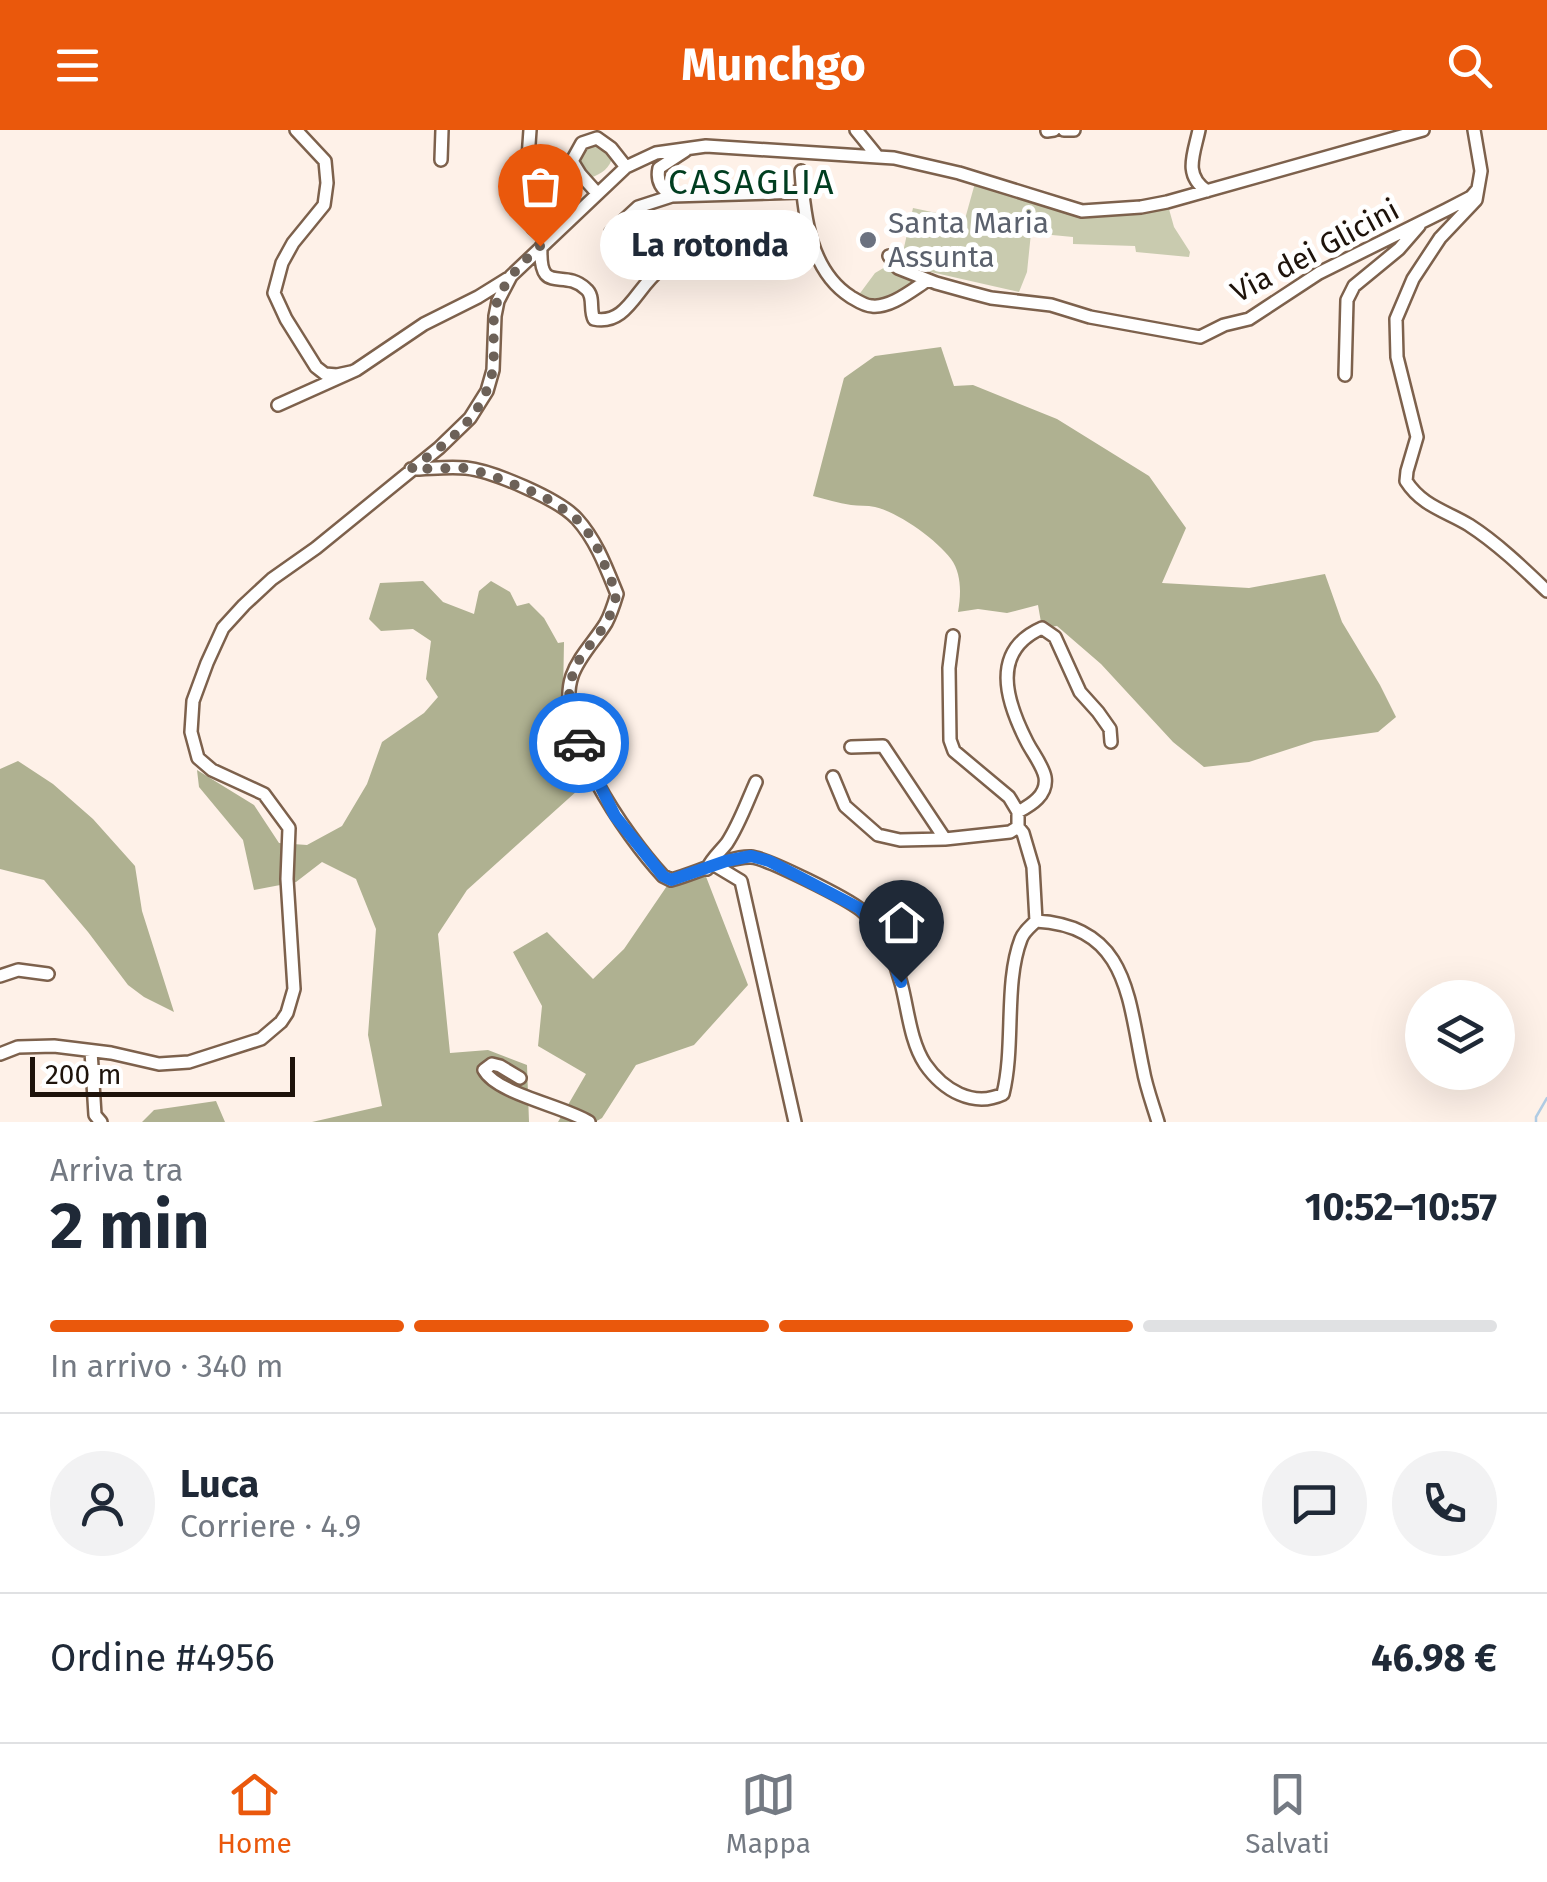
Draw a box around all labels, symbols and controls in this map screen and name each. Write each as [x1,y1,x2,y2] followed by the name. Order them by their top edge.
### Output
[50,38,105,93] icon: menu
[681,38,866,92] text: Munchgo
[1442,38,1497,93] icon: search
[498,144,583,247] pin
[513,159,568,214] icon: bag
[668,161,836,203] district label: CASAGLIA
[1225,192,1405,310] street label: Via dei Glicini
[888,205,1049,275] place label: Santa Maria Assunta
[600,211,820,281] callout: La rotonda
[631,226,789,264] text: La rotonda
[857,229,879,251] marker: Santa Maria Assunta
[529,693,629,793] courier
[552,716,607,771] icon: car
[859,880,944,983] pin
[874,895,929,950] icon: home
[1405,980,1515,1090] map controls
[1405,980,1515,1090] button: layers
[30,1052,295,1096] scale bar
[45,1058,122,1091] text: 200 m
[50,1151,183,1189] text: Arriva tra
[1305,1184,1497,1230] text: 10:52–10:57
[50,1187,210,1265] text: 2 min
[50,1347,283,1385] text: In arrivo · 340 m
[50,1451,155,1556] button: person
[1262,1451,1367,1556] button: chat
[1392,1451,1497,1556] button: phone
[180,1461,259,1507] text: Luca
[180,1507,361,1545] text: Corriere · 4.9
[50,1635,275,1681] text: Ordine #4956
[1371,1635,1497,1681] text: 46.98 €
[217,1767,292,1860] tab: Home
[726,1767,811,1860] tab: Mappa
[1245,1767,1330,1860] tab: Salvati

